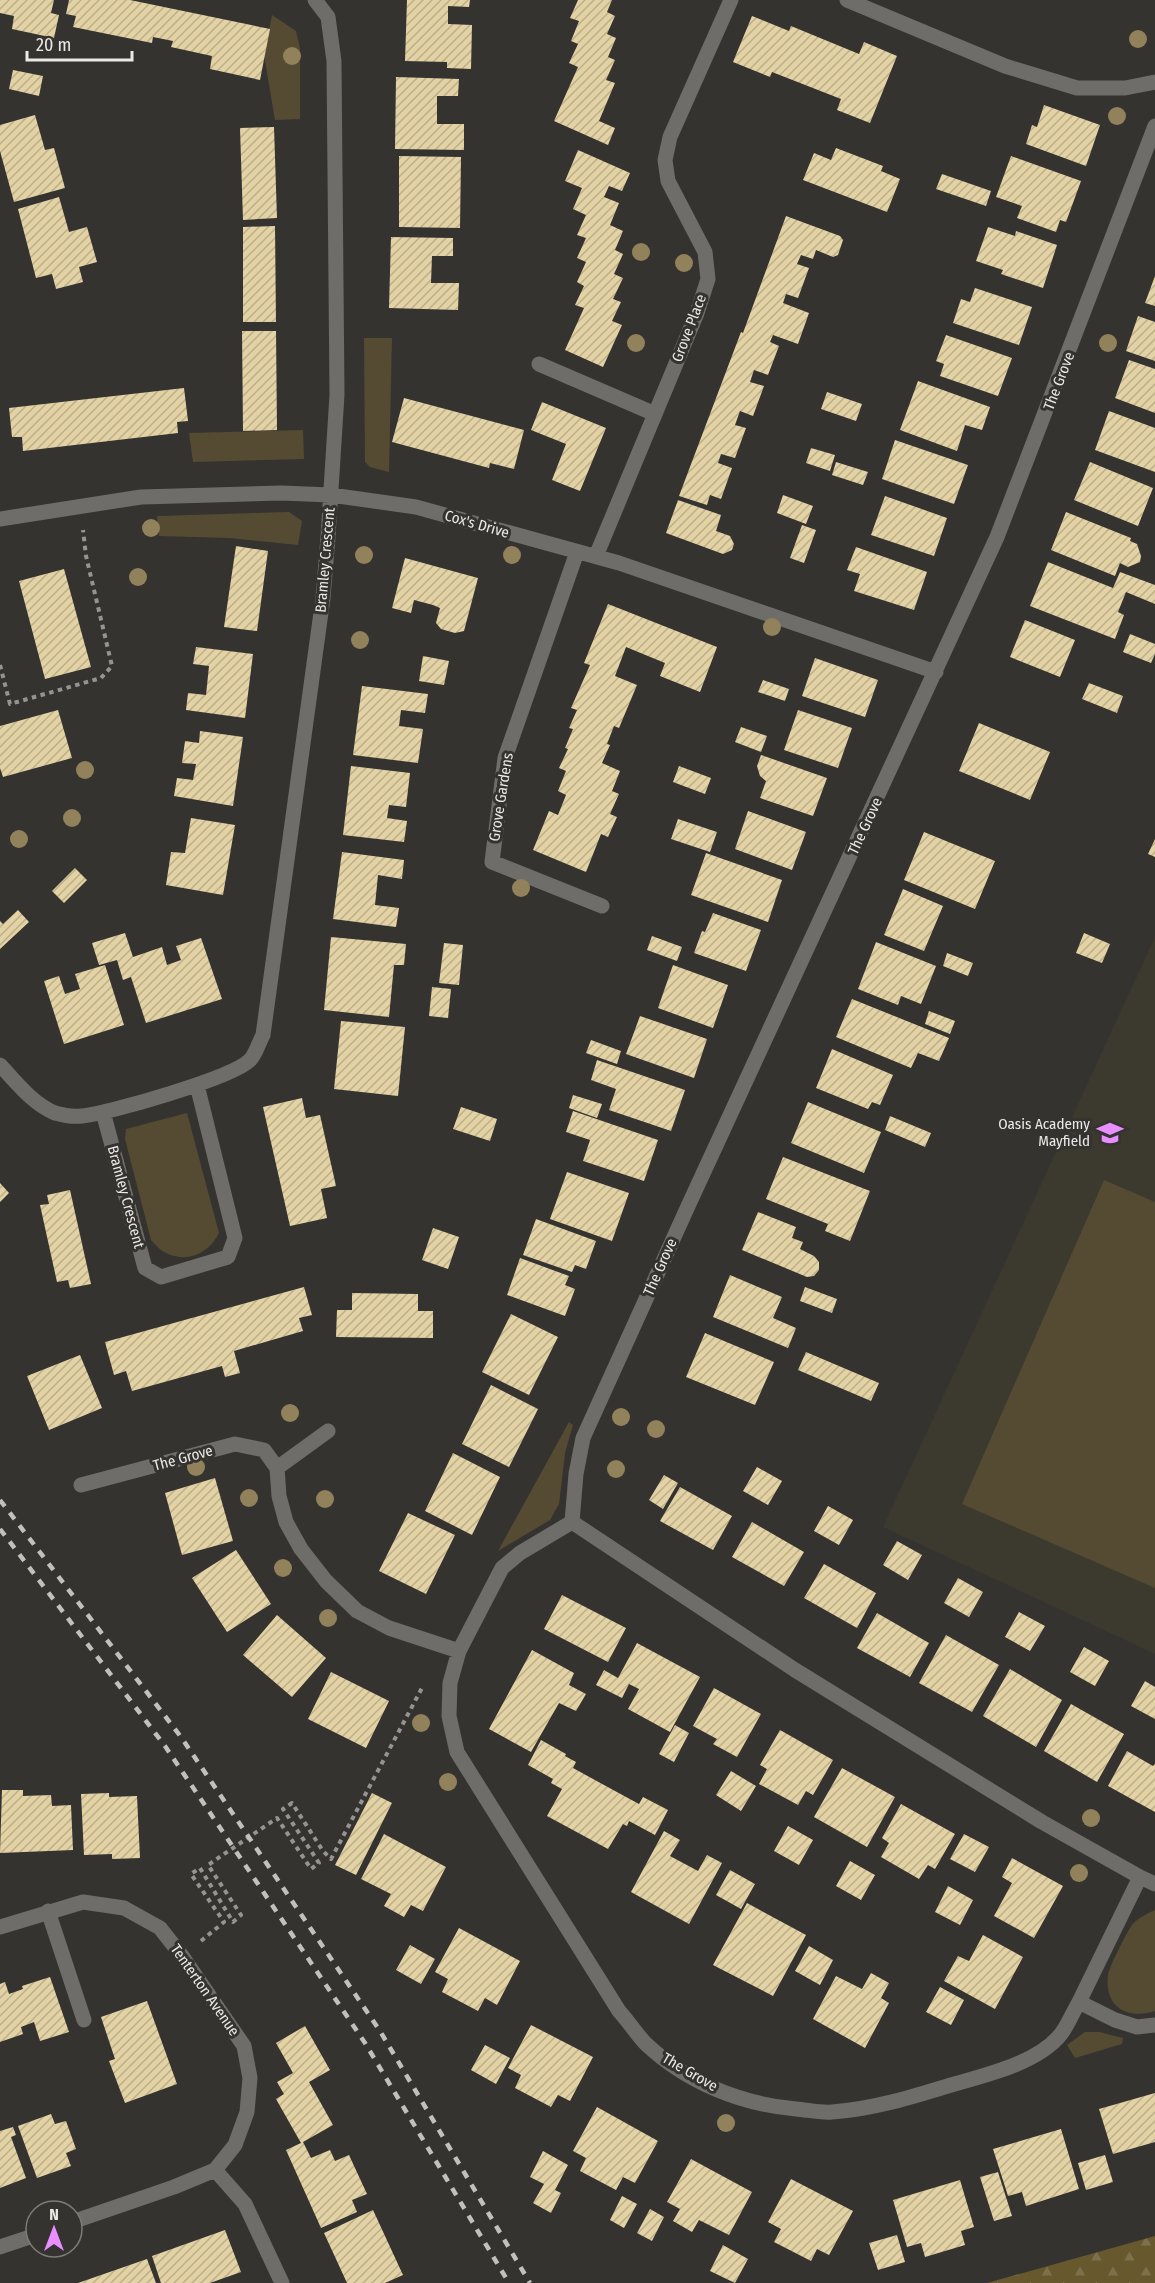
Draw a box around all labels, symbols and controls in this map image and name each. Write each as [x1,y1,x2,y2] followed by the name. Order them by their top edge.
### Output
[27,24,132,62] scale bar
[36,34,71,56] text: 20 m
[668,292,710,364] street label: Grove Place
[1040,349,1078,413] street label: The Grove
[311,506,339,613] street label: Bramley Crescent
[443,506,511,542] street label: Cox's Drive
[485,751,517,843] street label: Grove Gardens
[844,795,886,857] street label: The Grove
[998,1115,1090,1150] place label: Oasis Academy Mayfield
[1095,1118,1125,1148] school or university icon: Oasis Academy Mayfield
[104,1144,148,1250] street label: Bramley Crescent
[639,1235,681,1299] street label: The Grove
[151,1441,215,1475] street label: The Grove
[167,1941,243,2039] street label: Tenterton Avenue
[659,2049,721,2095] street label: The Grove
[24,2199,84,2259] north arrow
[49,2205,59,2224] text: N

